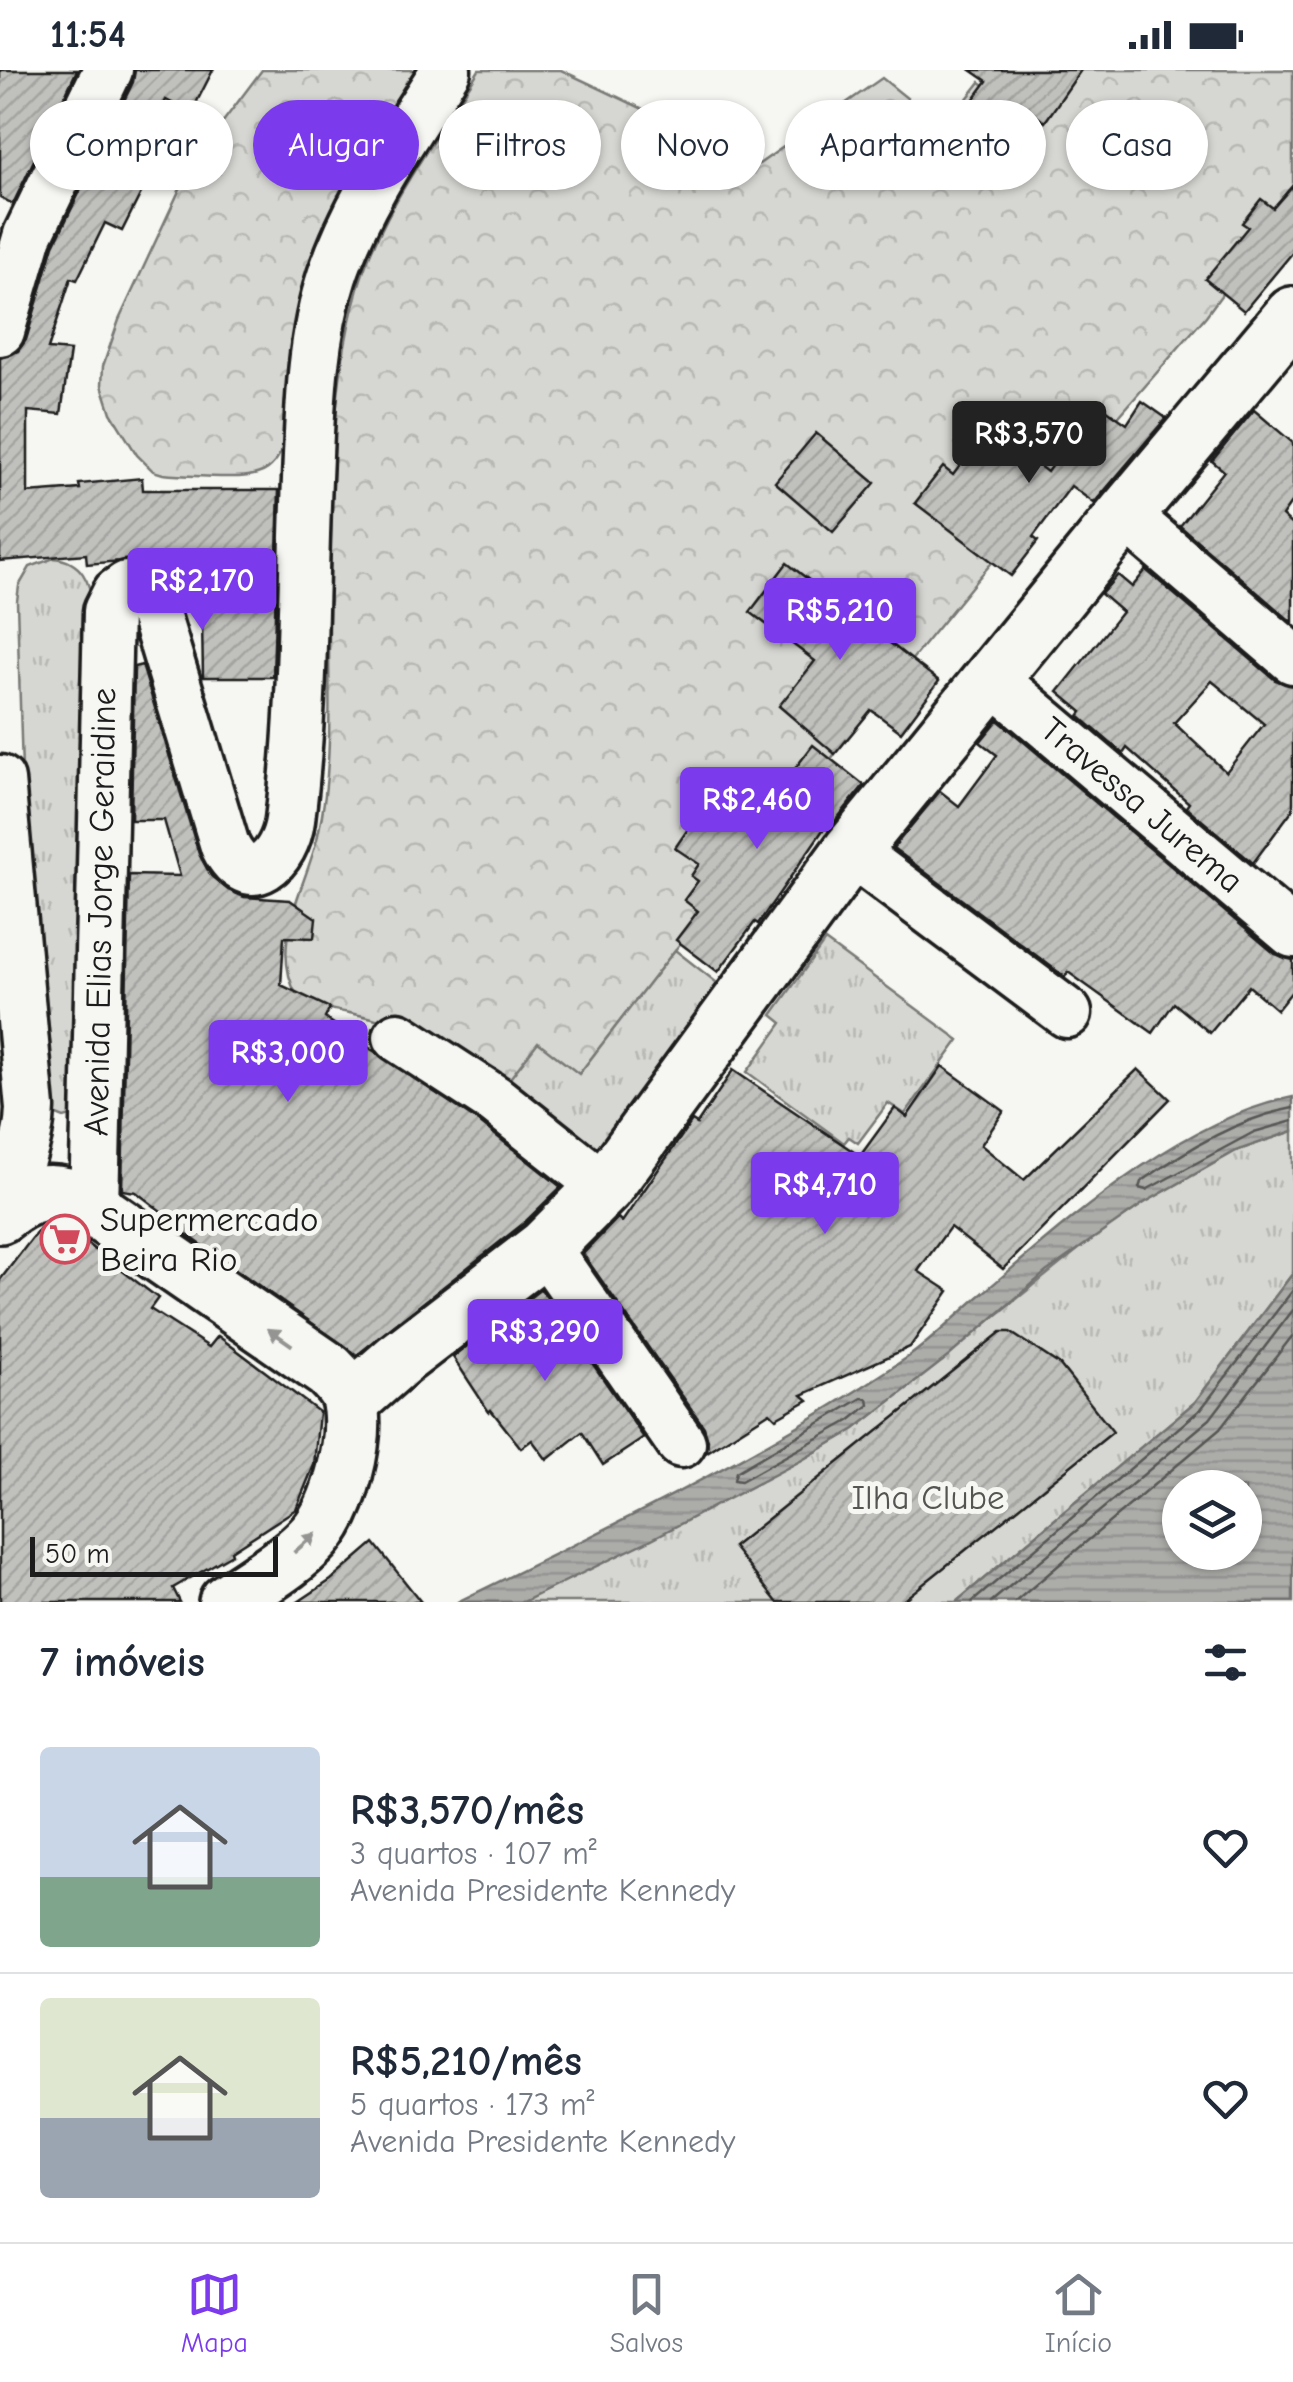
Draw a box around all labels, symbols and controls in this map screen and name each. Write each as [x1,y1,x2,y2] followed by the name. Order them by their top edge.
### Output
[50,13,126,57] text: 11:54
[30,100,233,190] chip: Comprar
[253,100,419,190] chip: Alugar
[439,100,601,190] chip: Filtros
[621,100,765,190] chip: Novo
[785,100,1046,190] chip: Apartamento
[1066,100,1208,190] chip: Casa
[937,401,1121,486] pin: R$3,570
[974,415,1084,452] text: R$3,570
[110,548,294,633] pin: R$2,170
[149,562,255,599] text: R$2,170
[748,578,932,663] pin: R$5,210
[786,592,894,629] text: R$5,210
[76,687,124,1137] street label: Avenida Elias Jorge Geraidine
[1033,708,1251,902] street label: Travessa Jurema
[665,767,849,852] pin: R$2,460
[702,781,812,818] text: R$2,460
[196,1020,380,1105] pin: R$3,000
[231,1034,345,1071] text: R$3,000
[733,1152,917,1237] pin: R$4,710
[773,1166,877,1203] text: R$4,710
[100,1199,319,1280] place label: Supermercado Beira Rio
[39,1213,91,1265] supermarket icon: Supermercado Beira Rio
[453,1299,637,1384] pin: R$3,290
[490,1313,600,1350] text: R$3,290
[267,1328,293,1347] one-way arrow
[1162,1470,1262,1570] map controls
[1162,1470,1262,1570] button: layers
[851,1477,1005,1518] park label: Ilha Clube
[30,1532,278,1576] scale bar
[292,1533,317,1555] one-way arrow
[45,1538,110,1570] text: 50 m
[1198,1635,1253,1690] icon: filters
[40,1638,205,1687] text: 7 imóveis
[350,1786,584,1835] text: R$3,570/mês
[120,1787,240,1907] icon: home
[1198,1820,1253,1875] icon: heart
[350,1835,597,1872] text: 3 quartos · 107 m²
[350,1872,735,1909] text: Avenida Presidente Kennedy
[350,2037,582,2086] text: R$5,210/mês
[120,2038,240,2158] icon: home
[1198,2071,1253,2126] icon: heart
[350,2086,594,2123] text: 5 quartos · 173 m²
[350,2123,735,2160] text: Avenida Presidente Kennedy
[181,2267,248,2359] tab: Mapa
[610,2267,683,2359] tab: Salvos
[1045,2267,1112,2359] tab: Início

